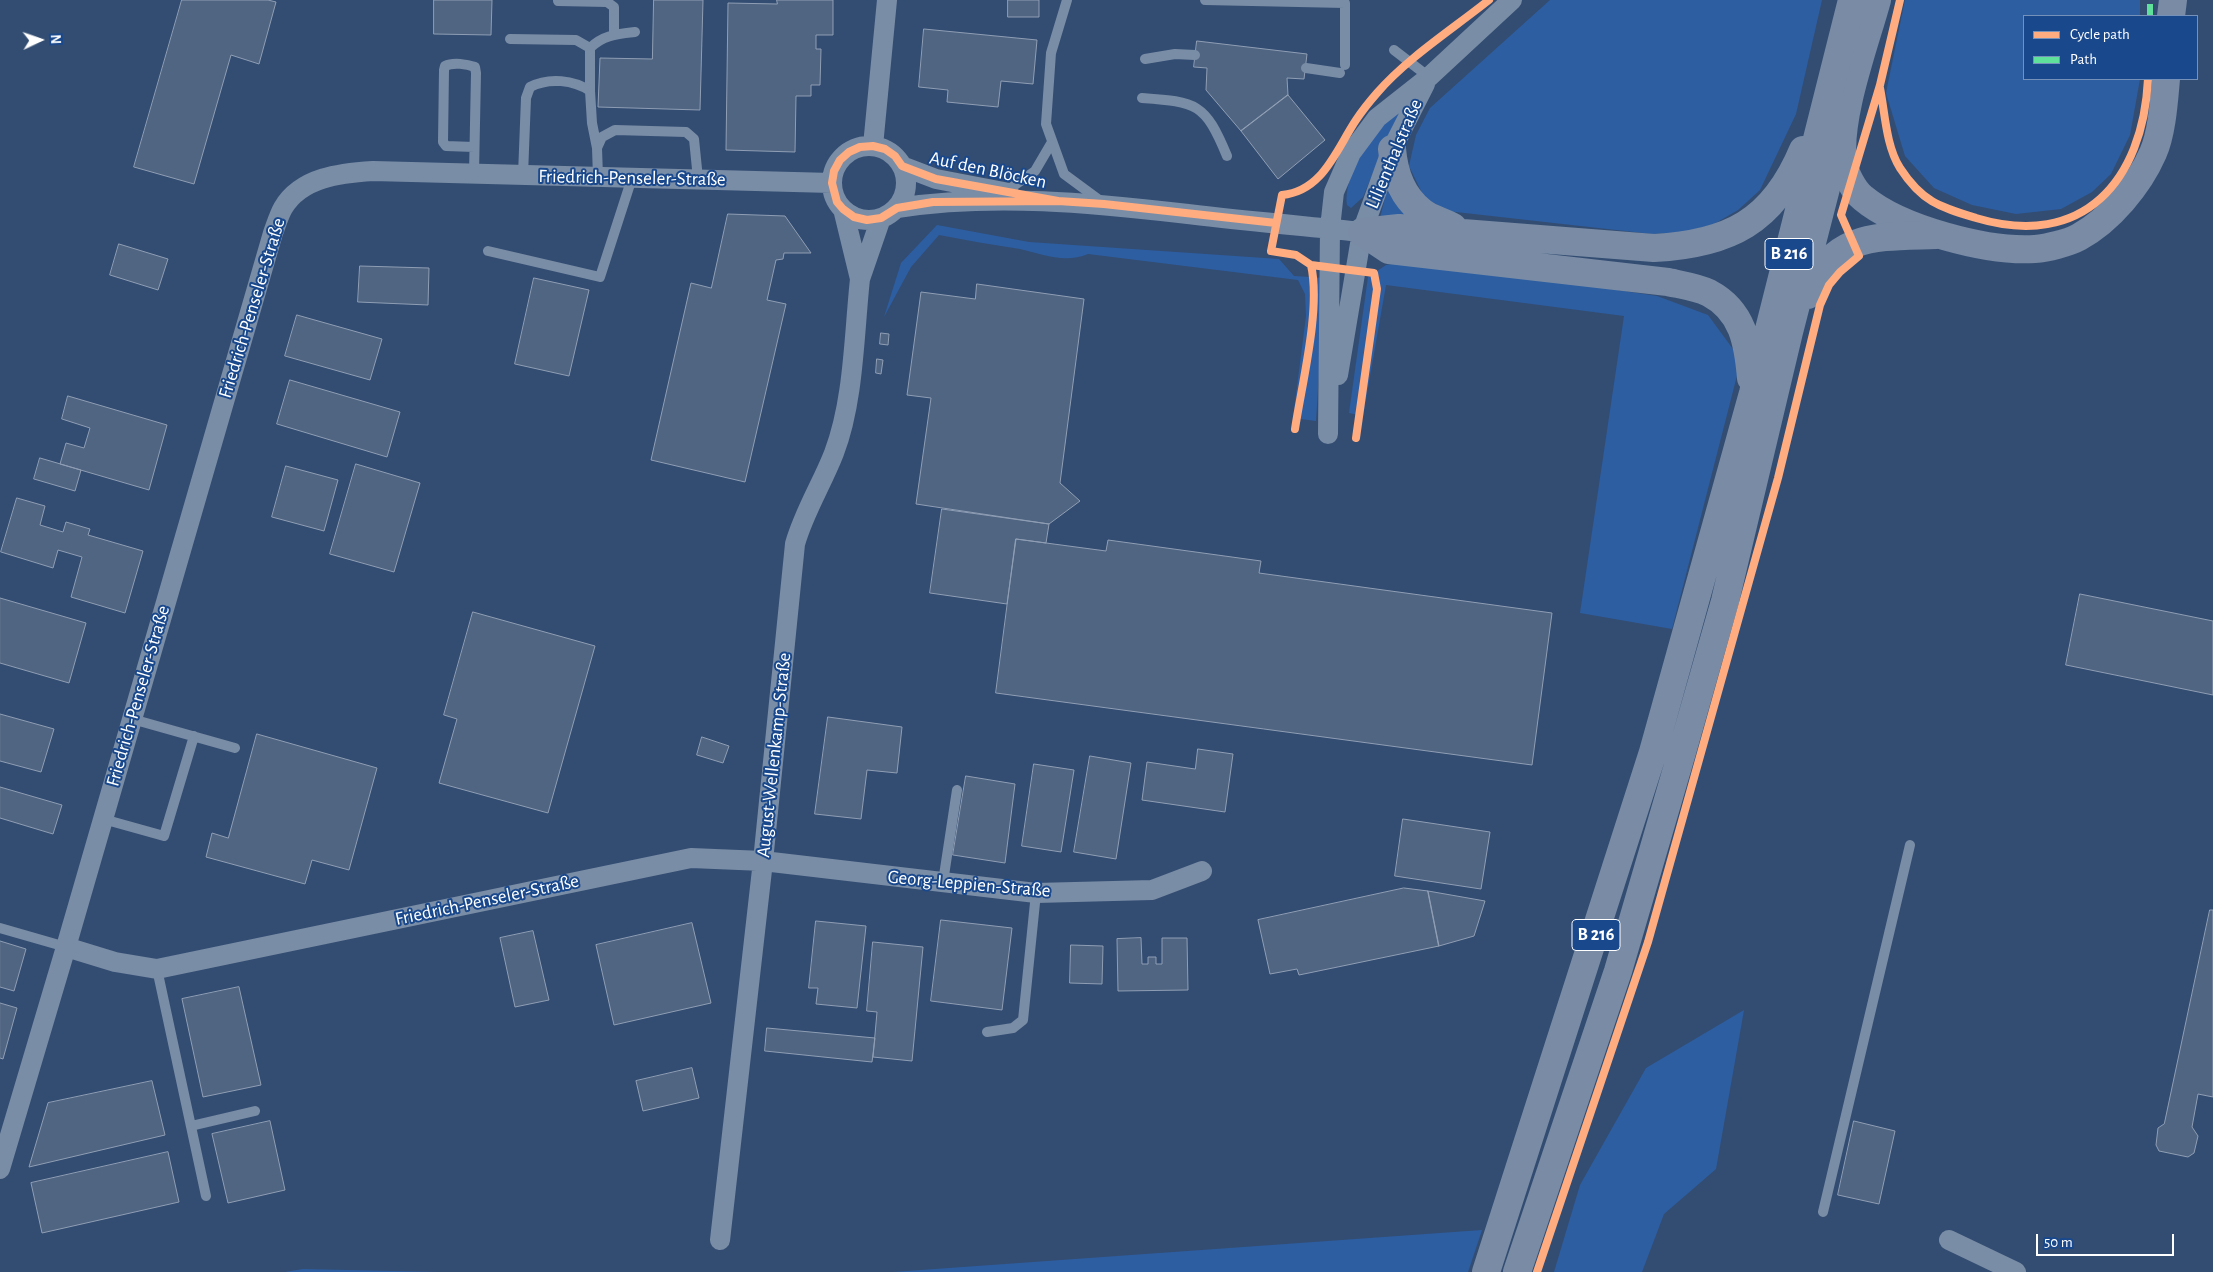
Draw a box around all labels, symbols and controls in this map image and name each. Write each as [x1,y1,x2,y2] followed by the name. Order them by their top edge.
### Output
[15,15,65,65] north arrow
[2023,15,2198,80] legend
[2070,27,2130,42] text: Cycle path
[48,34,62,44] text: N
[2070,52,2097,67] text: Path
[1361,96,1427,212] street label: Lilienthalstraße
[927,146,1049,194] street label: Auf den Blöcken
[538,165,726,191] street label: Friedrich-Penseler-Straße
[214,215,290,401] street label: Friedrich-Penseler-Straße
[1765,238,1813,270] road number: B 216
[101,603,175,789] street label: Friedrich-Penseler-Straße
[752,651,796,859] street label: August-Wellenkamp-Straße
[887,866,1051,902] street label: Georg-Leppien-Straße
[393,869,581,931] street label: Friedrich-Penseler-Straße
[1572,920,1620,950] road number: B 216
[2038,1224,2176,1256] scale bar
[2044,1235,2073,1250] text: 50 m

